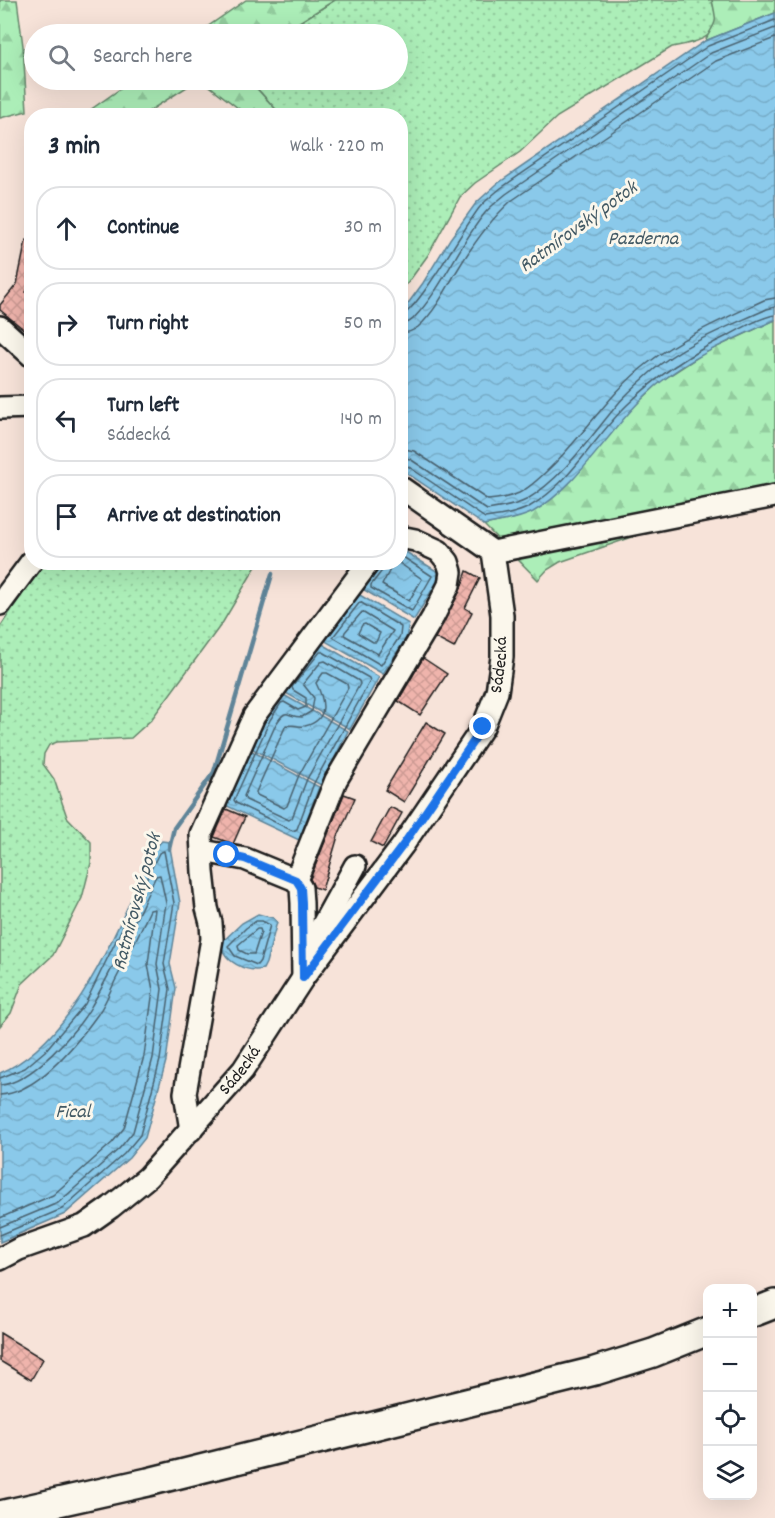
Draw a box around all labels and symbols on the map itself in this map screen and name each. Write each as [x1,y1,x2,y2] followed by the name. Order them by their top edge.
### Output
[514,174,646,281] water label: Ratmírovský potok
[608,226,680,254] water label: Pazderna
[484,637,515,695] street label: Sádecká
[469,713,495,739] route end
[106,829,170,973] water label: Ratmírovský potok
[213,841,239,867] route start
[213,1041,268,1101] street label: Sádecká
[56,1099,93,1127] water label: Fical

